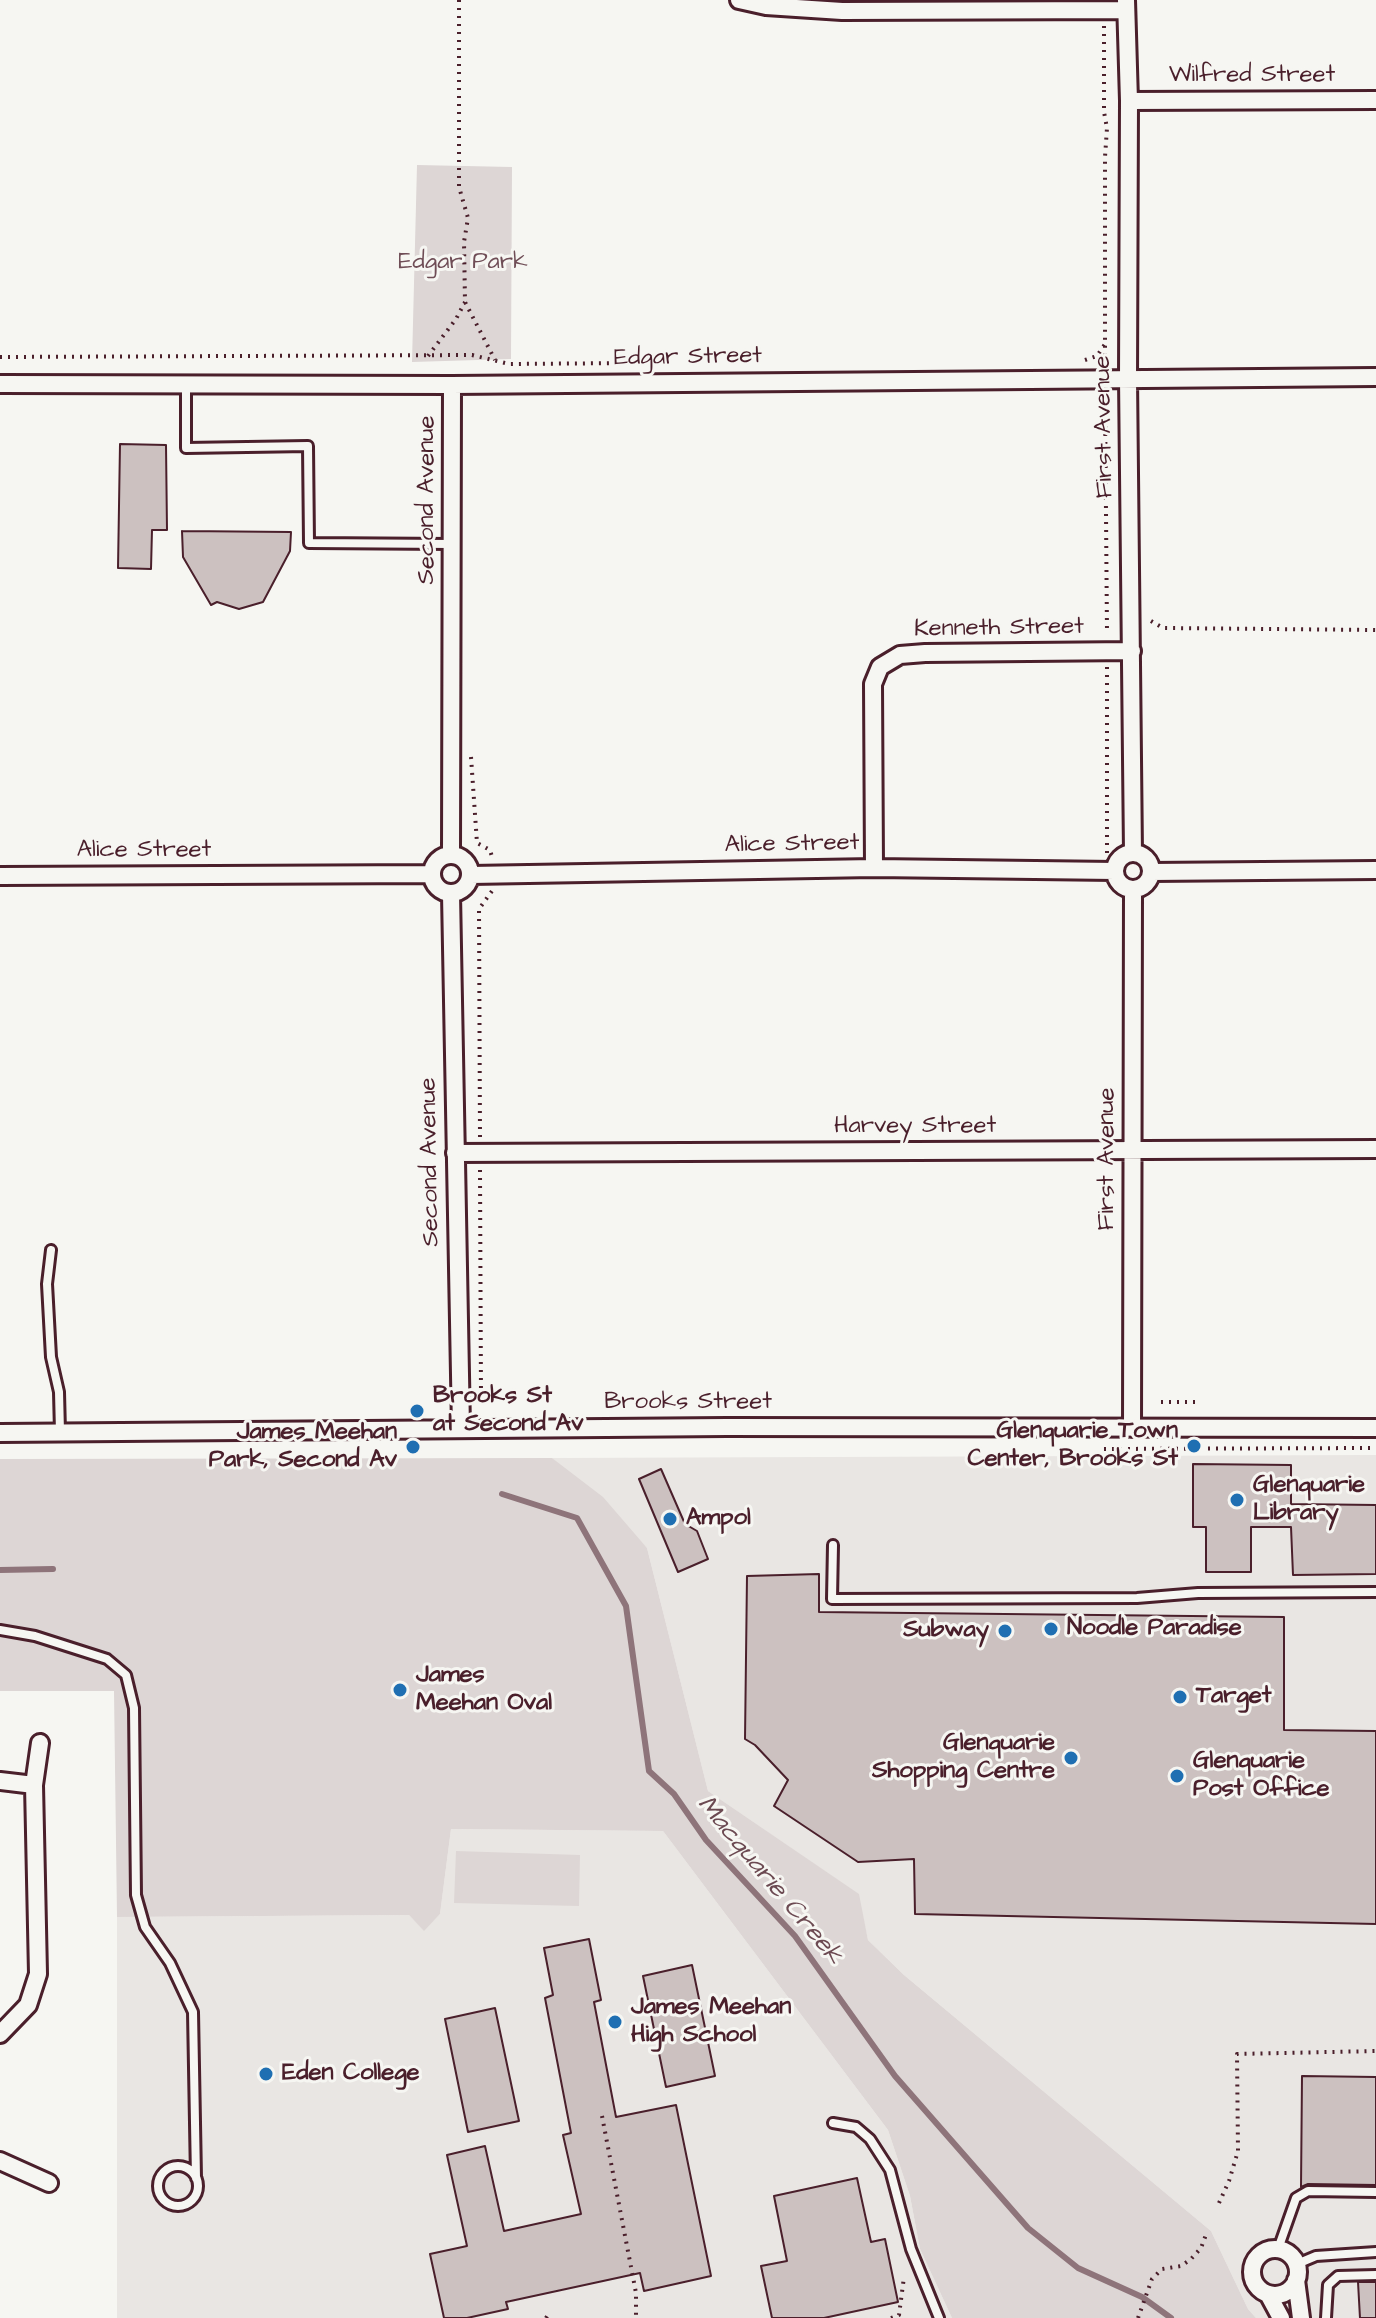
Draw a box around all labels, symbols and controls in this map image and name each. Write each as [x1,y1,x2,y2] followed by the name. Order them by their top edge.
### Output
[1169,62,1335,90] street label: Wilfred Street
[398,249,528,277] park label: Edgar Park
[614,342,762,374] street label: Edgar Street
[1089,355,1121,499] street label: First Avenue
[414,416,442,584] street label: Second Avenue
[914,613,1084,645] street label: Kenneth Street
[724,829,860,861] street label: Alice Street
[77,837,211,865] street label: Alice Street
[415,1077,447,1247] street label: Second Avenue
[1094,1088,1122,1230] street label: First Avenue
[834,1113,996,1141] street label: Harvey Street
[433,1383,583,1439] place label: Brooks St at Second Av
[604,1389,772,1417] street label: Brooks Street
[408,1402,426,1420] marker: Brooks St at Second Av
[967,1418,1178,1474] place label: Glenquarie Town Center, Brooks St
[209,1419,397,1475] place label: James Meehan Park, Second Av
[1185,1437,1203,1455] marker: Glenquarie Town Center, Brooks St
[404,1438,422,1456] marker: James Meehan Park, Second Av
[1253,1472,1365,1528] place label: Glenquarie Library
[1228,1491,1246,1509] marker: Glenquarie Library
[686,1505,751,1533] place label: Ampol
[661,1510,679,1528] marker: Ampol
[1067,1615,1242,1643] place label: Noodle Paradise
[903,1617,989,1645] place label: Subway
[1042,1620,1060,1638] marker: Noodle Paradise
[996,1622,1014,1640] marker: Subway
[416,1662,552,1718] place label: James Meehan Oval
[391,1681,409,1699] marker: James Meehan Oval
[1196,1683,1271,1711] place label: Target
[1171,1688,1189,1706] marker: Target
[872,1730,1055,1786] place label: Glenquarie Shopping Centre
[1193,1748,1330,1804] place label: Glenquarie Post Office
[1062,1749,1080,1767] marker: Glenquarie Shopping Centre
[1168,1767,1186,1785] marker: Glenquarie Post Office
[689,1790,849,1972] water label: Macquarie Creek
[631,1994,791,2050] place label: James Meehan High School
[606,2013,624,2031] marker: James Meehan High School
[282,2060,419,2088] place label: Eden College
[257,2065,275,2083] marker: Eden College

